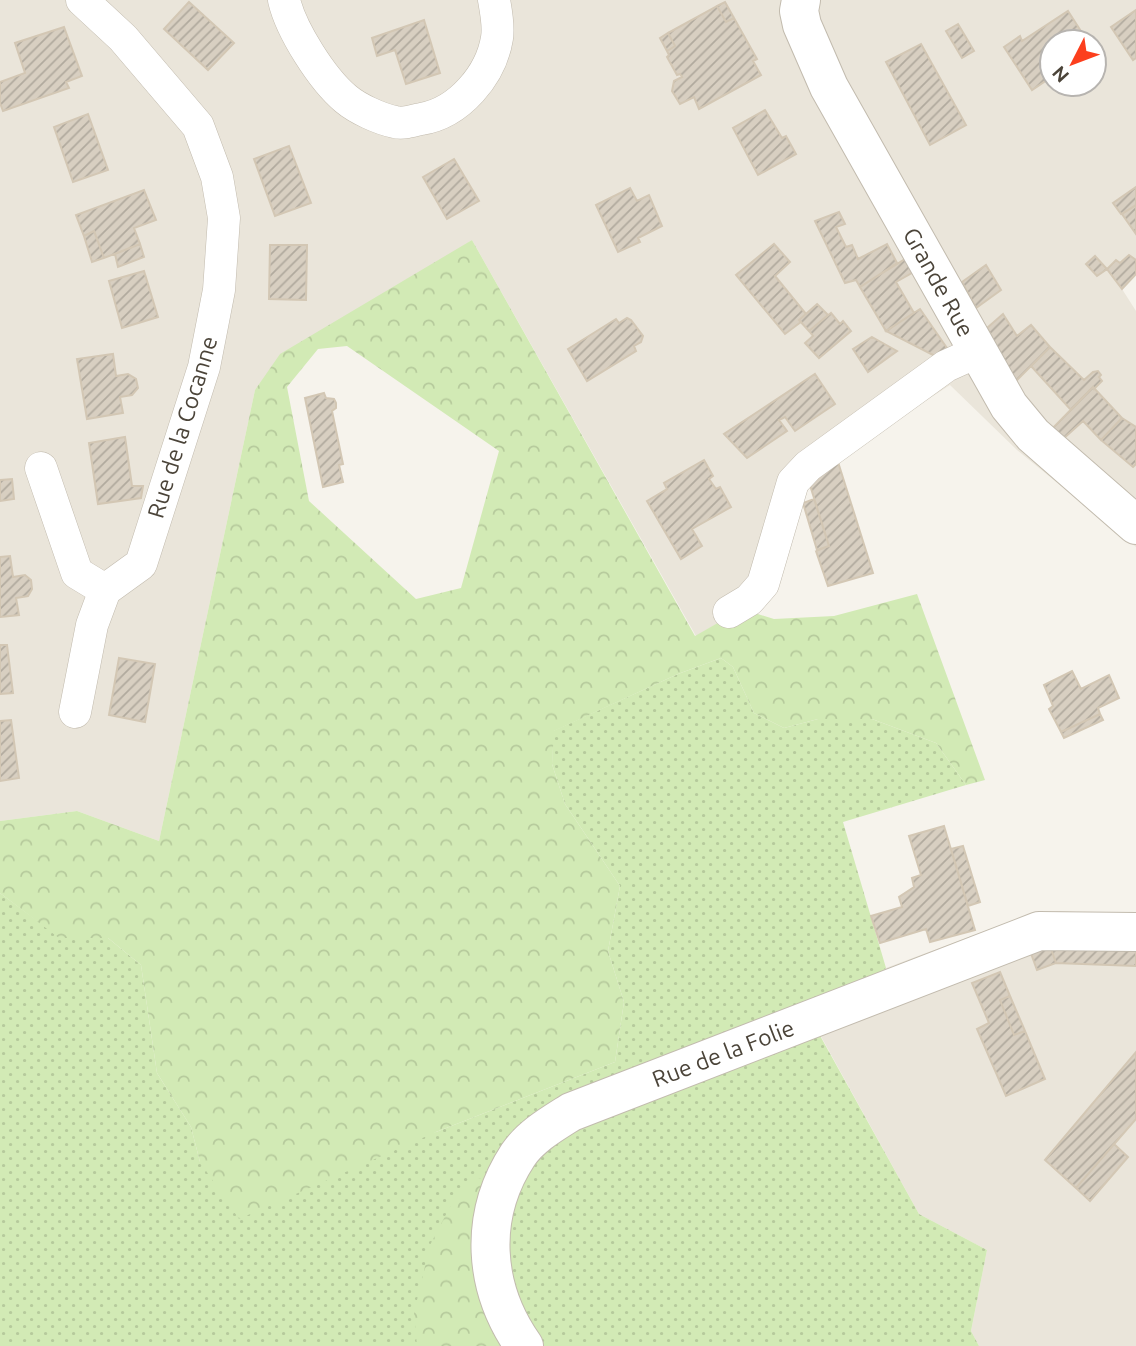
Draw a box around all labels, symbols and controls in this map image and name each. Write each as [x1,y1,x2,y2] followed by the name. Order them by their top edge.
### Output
[1038,28,1108,98] north arrow
[1047,62,1073,87] text: N
[899,223,979,341] street label: Grande Rue
[142,333,222,521] street label: Rue de la Cocanne
[649,1014,797,1092] street label: Rue de la Folie

